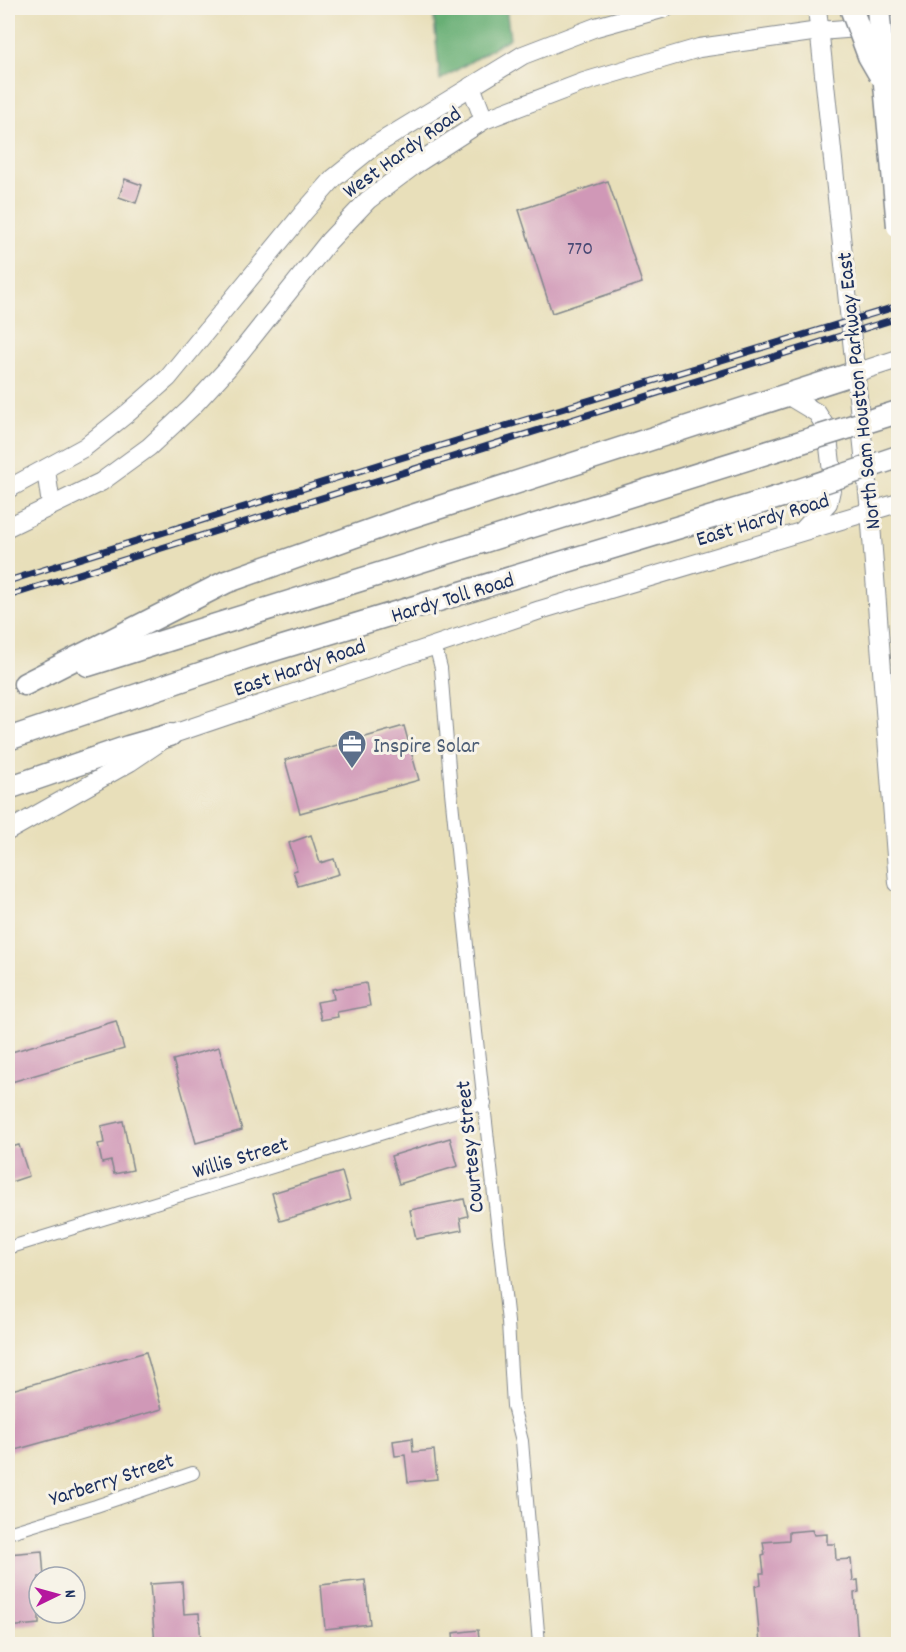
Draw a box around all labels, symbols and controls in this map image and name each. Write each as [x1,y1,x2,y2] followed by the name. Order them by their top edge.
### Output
[337,100,469,207] street label: West Hardy Road
[567,236,593,264] house number: 770
[830,250,890,531] street label: North Sam Houston Parkway East
[693,486,833,556] street label: East Hardy Road
[388,566,518,633] street label: Hardy Toll Road
[230,632,370,706] street label: East Hardy Road
[336,728,368,770] office icon: Inspire Solar
[373,732,480,763] place label: Inspire Solar
[449,1079,494,1214] street label: Courtesy Street
[189,1130,293,1189] street label: Willis Street
[46,1447,178,1516] street label: Yarberry Street
[27,1565,87,1625] north arrow
[58,1589,81,1599] text: N

